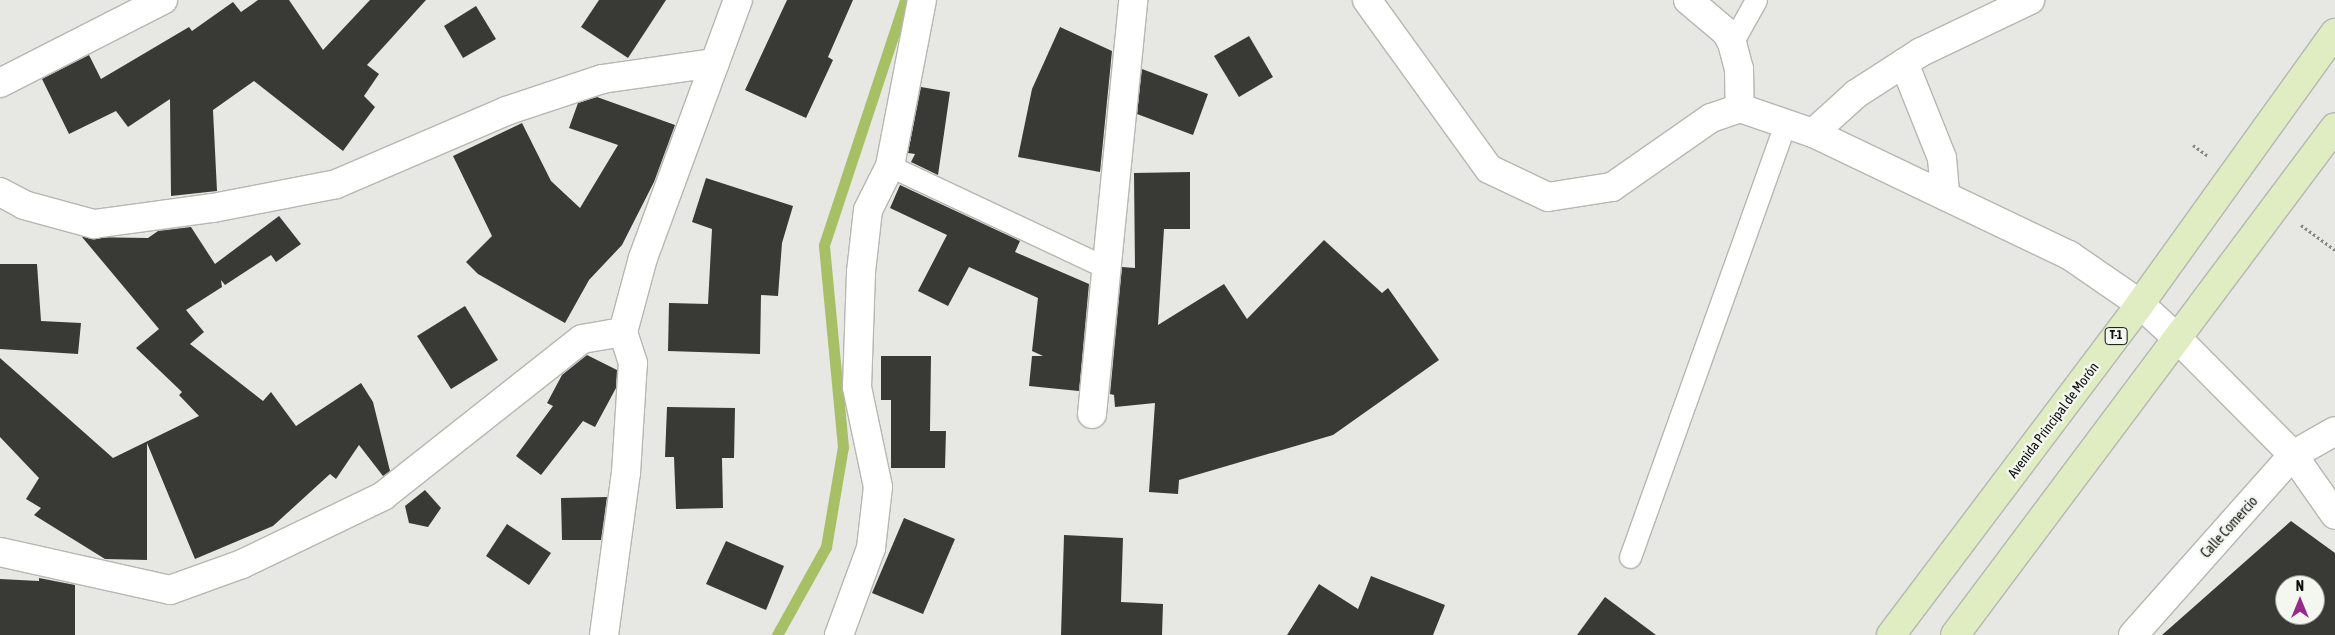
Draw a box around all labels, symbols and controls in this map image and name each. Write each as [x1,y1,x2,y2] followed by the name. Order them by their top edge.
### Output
[2104,326,2128,346] road number: T-1
[2004,359,2102,481] street label: Avenida Principal de Morón
[2197,493,2261,561] street label: Calle Comercio
[2275,575,2325,625] north arrow
[2296,578,2304,594] text: N

